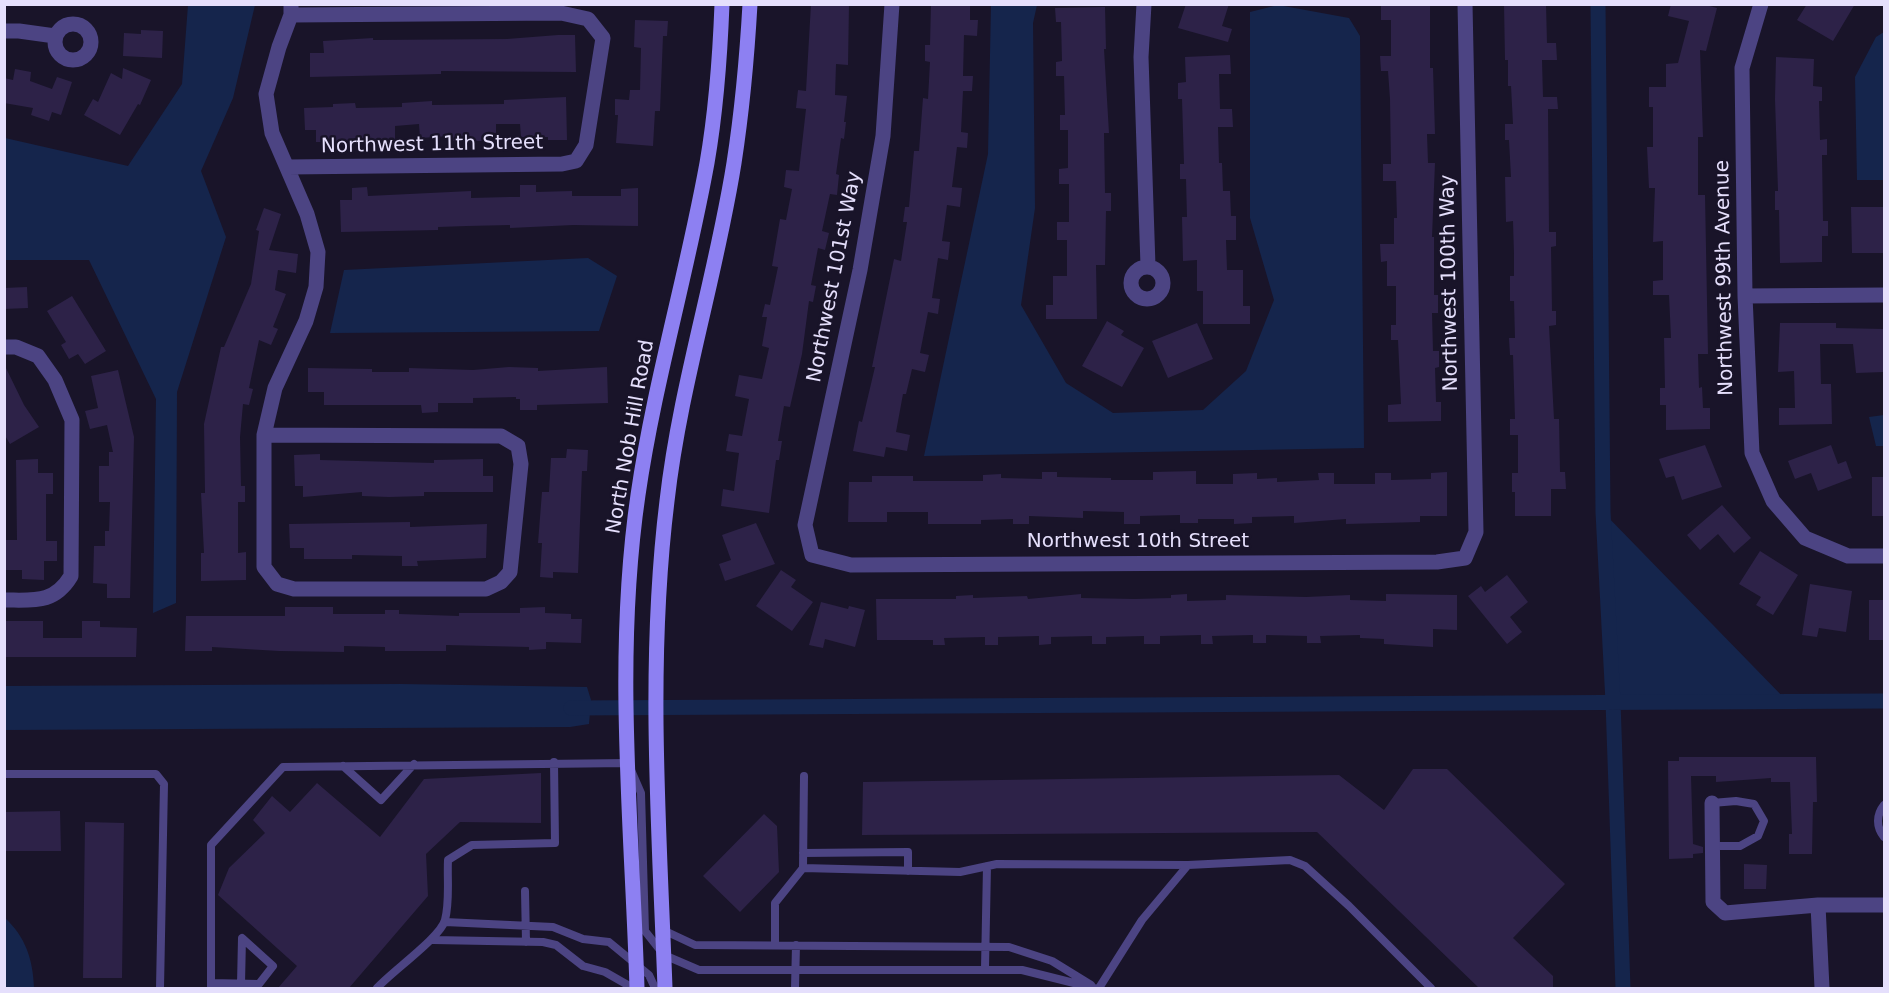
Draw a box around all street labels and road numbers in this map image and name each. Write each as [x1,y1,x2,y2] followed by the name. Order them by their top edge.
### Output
[321,131,543,159] street label: Northwest 11th Street
[1711,160,1739,396] street label: Northwest 99th Avenue
[803,169,867,385] street label: Northwest 101st Way
[1436,174,1464,392] street label: Northwest 100th Way
[602,338,660,536] street label: North Nob Hill Road
[1027,530,1249,554] street label: Northwest 10th Street

